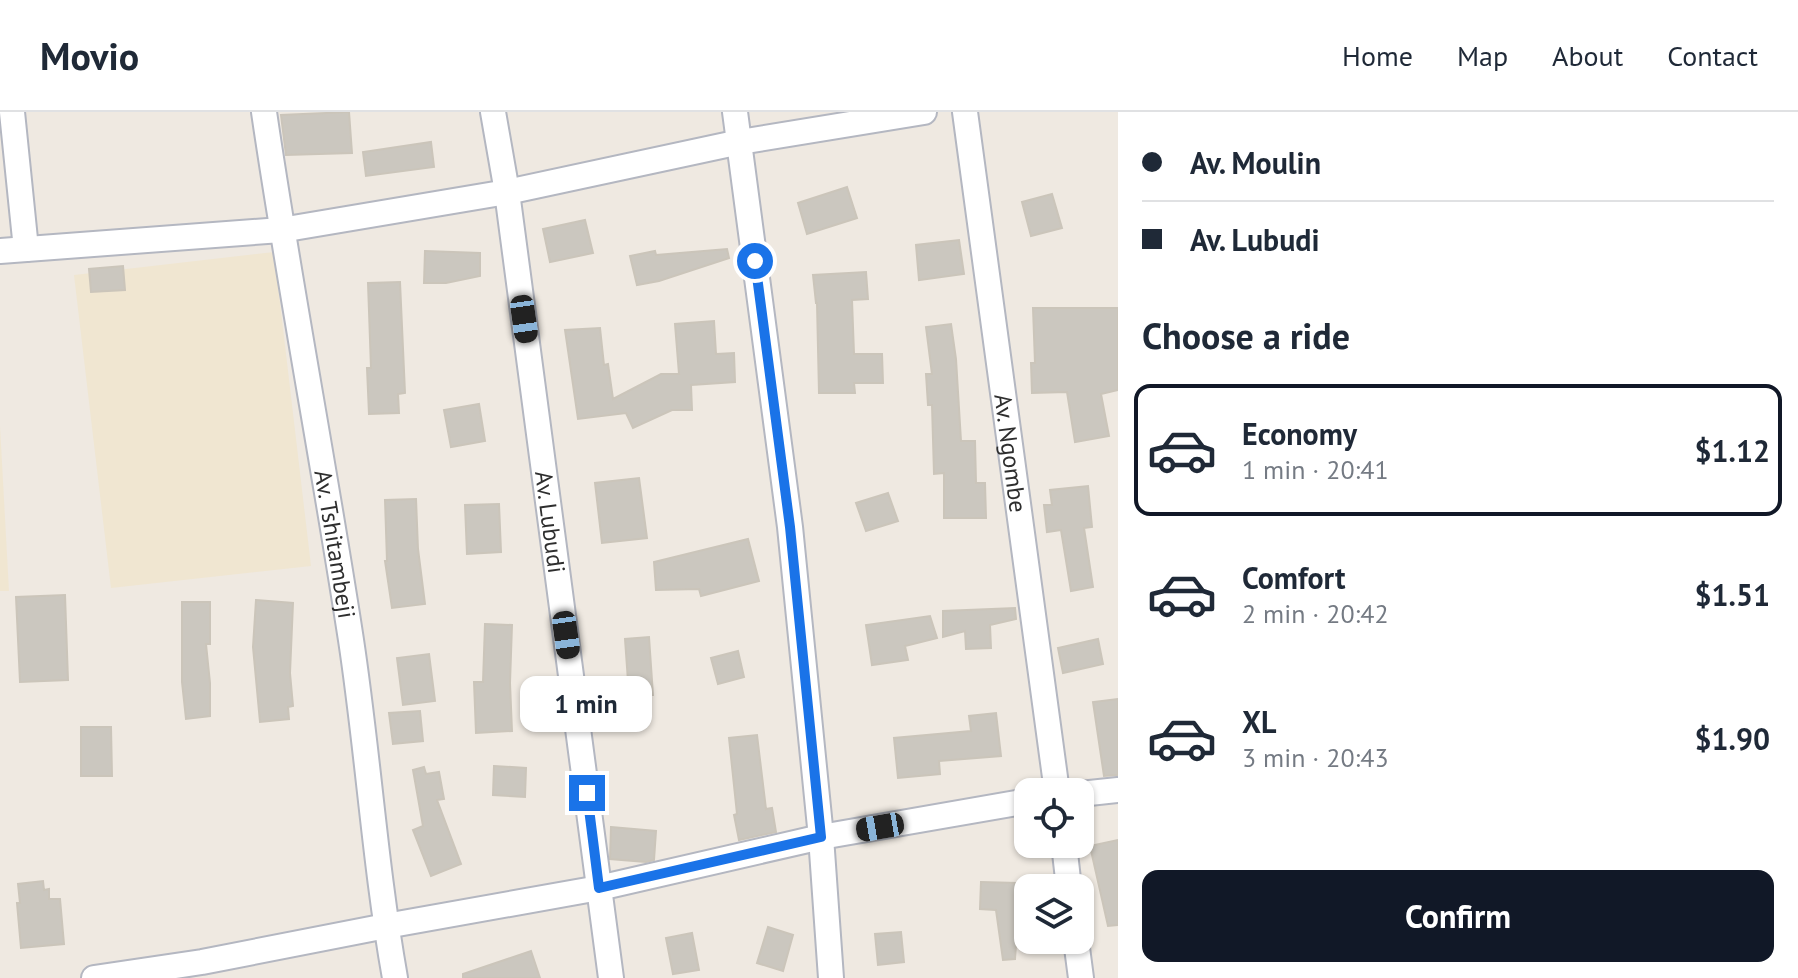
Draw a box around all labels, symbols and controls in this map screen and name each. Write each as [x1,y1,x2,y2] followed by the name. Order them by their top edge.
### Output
[40,31,139,80] text: Movio
[1342,37,1413,74] text: Home
[1457,37,1508,74] text: Map
[1552,37,1623,74] text: About
[1667,37,1758,74] text: Contact
[1190,143,1321,182] text: Av. Moulin
[1190,220,1320,259] text: Av. Lubudi
[737,243,773,279] route start
[509,294,539,344] car
[1142,312,1350,359] text: Choose a ride
[988,392,1034,514] street label: Av. Ngombe
[1146,414,1218,486] icon: car
[1242,414,1357,453] text: Economy
[1695,431,1770,470] text: $1.12
[1242,453,1389,486] text: 1 min · 20:41
[308,468,363,621] street label: Av. Tshitambeji
[529,469,573,575] street label: Av. Lubudi
[1146,558,1218,630] icon: car
[1242,558,1345,597] text: Comfort
[1695,575,1770,614] text: $1.51
[1242,597,1389,630] text: 2 min · 20:42
[551,610,581,660] car
[521,677,653,733] callout: 1 min
[554,687,618,720] text: 1 min
[1146,702,1218,774] icon: car
[1242,702,1276,741] text: XL
[1695,719,1770,758] text: $1.90
[1242,741,1389,774] text: 3 min · 20:43
[569,775,605,811] route end
[1014,778,1094,954] map controls
[1014,778,1094,858] button: locate
[854,811,906,843] car
[1142,870,1774,962] button: Confirm
[1014,874,1094,954] button: layers

